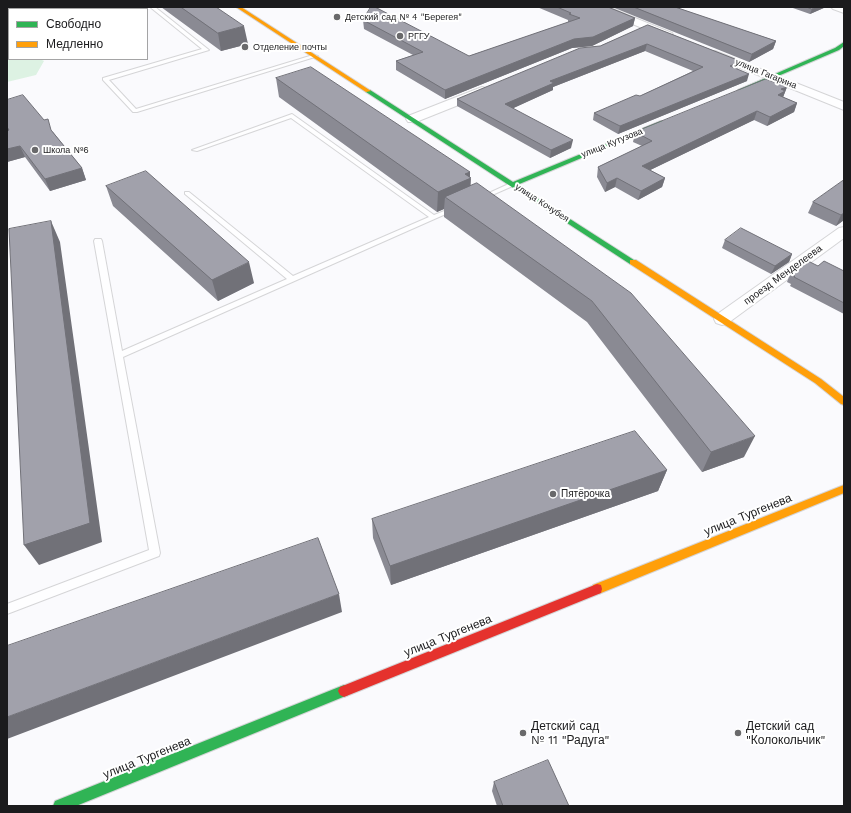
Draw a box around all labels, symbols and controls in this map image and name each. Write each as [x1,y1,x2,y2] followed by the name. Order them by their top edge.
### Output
[8,8,148,60] legend
[332,12,342,22] marker: Детский сад № 4 "Берегея"
[345,12,462,22] place label: Детский сад № 4 "Берегея"
[46,17,101,31] text: Свободно
[395,31,405,41] marker: РГГУ
[408,31,429,41] place label: РГГУ
[46,37,103,51] text: Медленно
[240,42,250,52] marker: Отделение почты
[253,42,327,52] place label: Отделение почты
[734,57,798,91] street label: улица Гагарина
[580,126,644,160] street label: улица Кутузова
[30,145,40,155] marker: Школа №6
[43,145,89,155] place label: Школа №6
[513,182,571,224] street label: улица Кочубея
[742,243,824,307] street label: проезд Менделеева
[561,488,610,500] place label: Пятёрочка
[548,489,558,499] marker: Пятёрочка
[702,491,794,539] street label: улица Тургенева
[402,612,494,660] street label: улица Тургенева
[531,719,609,747] place label: Детский сад № 11 "Радуга"
[746,719,825,747] place label: Детский сад "Колокольчик"
[518,728,528,738] marker: Детский сад № 11 "Радуга"
[733,728,743,738] marker: Детский сад "Колокольчик"
[101,734,193,782] street label: улица Тургенева

